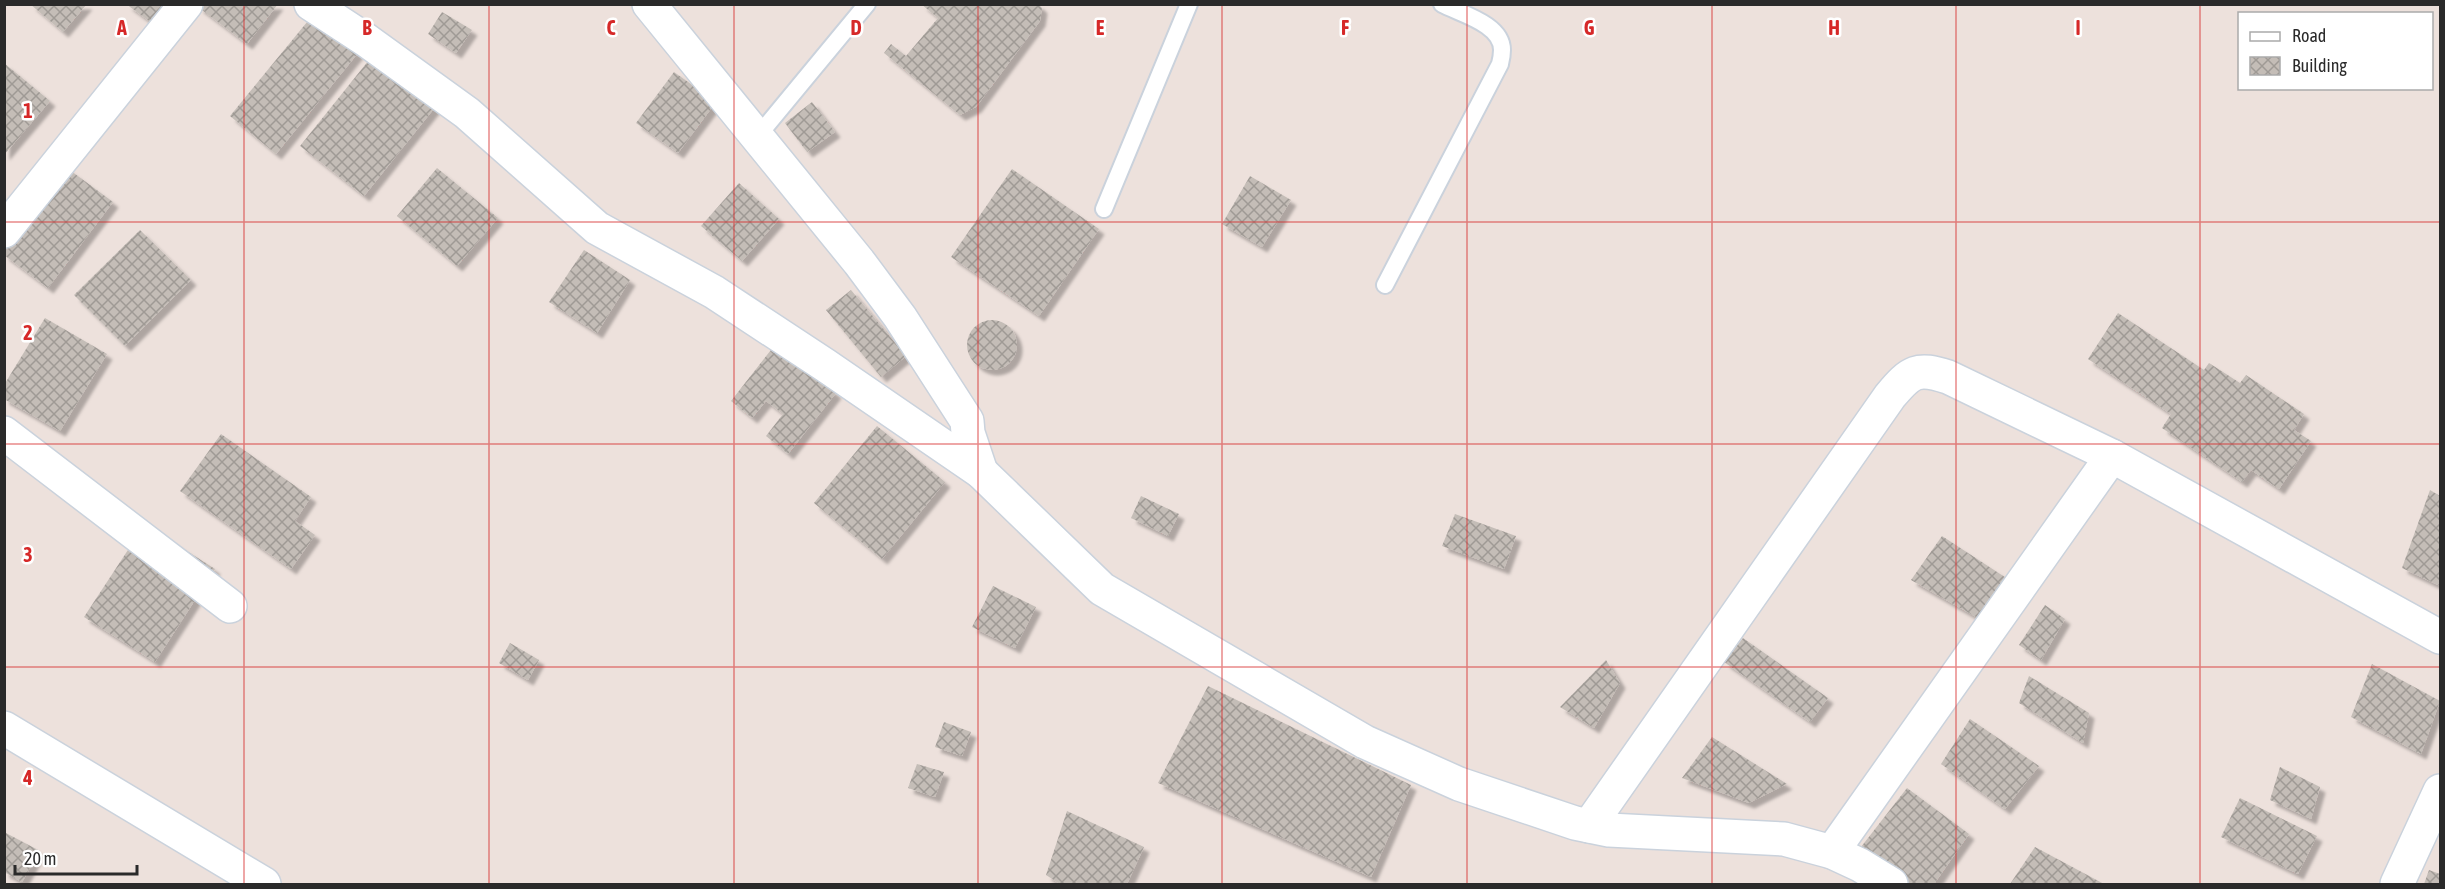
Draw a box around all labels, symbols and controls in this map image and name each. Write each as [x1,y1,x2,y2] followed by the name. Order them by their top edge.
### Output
[2238,12,2433,90] legend
[116,16,127,39] text: A
[362,16,372,39] text: B
[607,16,616,39] text: C
[850,16,862,39] text: D
[1096,16,1105,39] text: E
[1341,16,1349,39] text: F
[1584,16,1595,39] text: G
[1828,16,1840,39] text: H
[2075,16,2081,39] text: I
[2292,25,2326,46] text: Road
[2292,55,2347,76] text: Building
[23,99,33,122] text: 1
[23,321,33,344] text: 2
[23,543,33,566] text: 3
[22,766,33,789] text: 4
[15,838,136,876] scale bar
[24,848,56,869] text: 20 m

